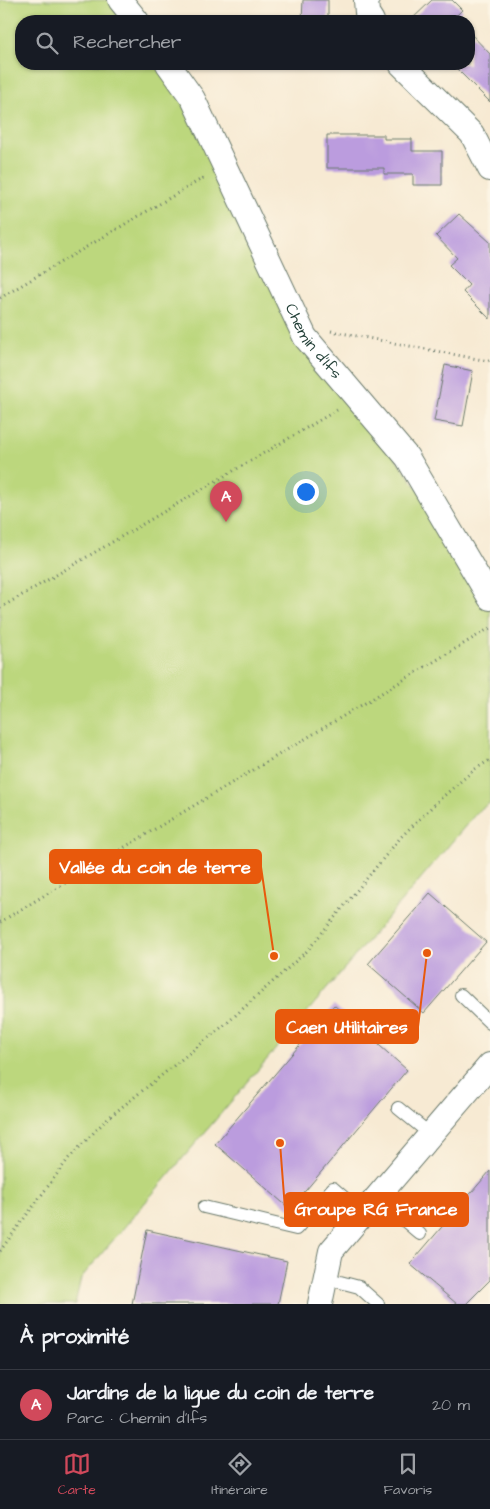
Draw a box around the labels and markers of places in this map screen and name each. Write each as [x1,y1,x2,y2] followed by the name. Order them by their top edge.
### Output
[210,481,242,522] pin: A
[50,850,261,883] callout: Vallée du coin de terre
[276,1010,418,1043] callout: Caen Utilitaires
[285,1193,468,1226] callout: Groupe RG France

